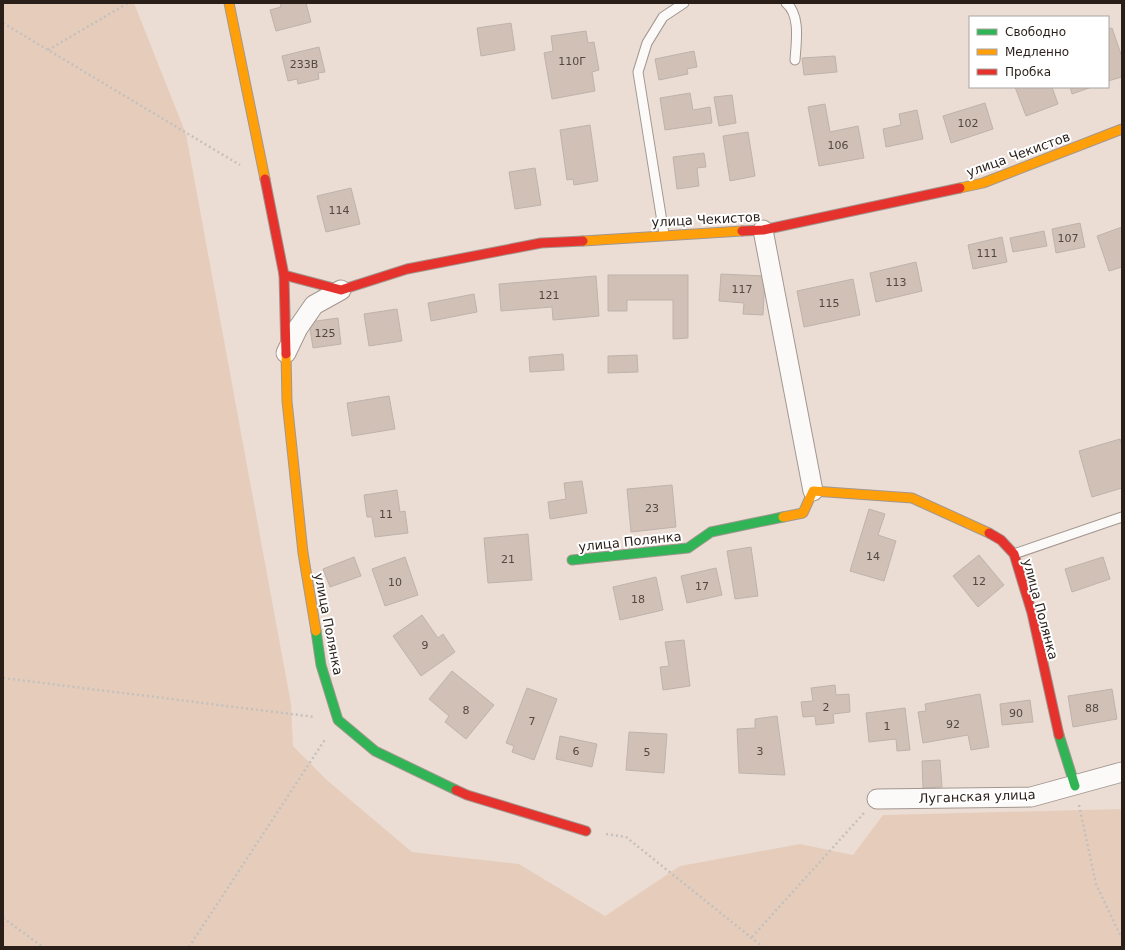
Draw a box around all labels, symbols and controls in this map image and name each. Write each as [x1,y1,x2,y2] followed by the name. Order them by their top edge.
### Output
[969,16,1109,88] legend
[1005,25,1066,39] text: Свободно
[1005,45,1069,59] text: Медленно
[558,55,586,68] house number: 110Г
[290,58,318,71] house number: 233В
[1005,65,1051,79] text: Пробка
[958,117,979,130] house number: 102
[964,129,1072,180] street label: улица Чекистов
[828,139,849,152] house number: 106
[329,204,350,217] house number: 114
[651,209,761,230] street label: улица Чекистов
[1058,232,1079,245] house number: 107
[977,247,998,260] house number: 111
[886,276,907,289] house number: 113
[732,283,753,296] house number: 117
[539,289,560,302] house number: 121
[819,297,840,310] house number: 115
[315,327,336,340] house number: 125
[645,502,659,515] house number: 23
[379,508,393,521] house number: 11
[578,529,682,554] street label: улица Полянка
[866,550,880,563] house number: 14
[501,553,515,566] house number: 21
[1020,557,1061,661] street label: улица Полянка
[311,572,346,676] street label: улица Полянка
[972,575,986,588] house number: 12
[388,576,402,589] house number: 10
[695,580,709,593] house number: 17
[631,593,645,606] house number: 18
[422,639,429,652] house number: 9
[823,701,830,714] house number: 2
[1085,702,1099,715] house number: 88
[463,704,470,717] house number: 8
[1009,707,1023,720] house number: 90
[529,715,536,728] house number: 7
[946,718,960,731] house number: 92
[884,720,891,733] house number: 1
[573,745,580,758] house number: 6
[757,745,764,758] house number: 3
[644,746,651,759] house number: 5
[918,787,1036,806] street label: Луганская улица

